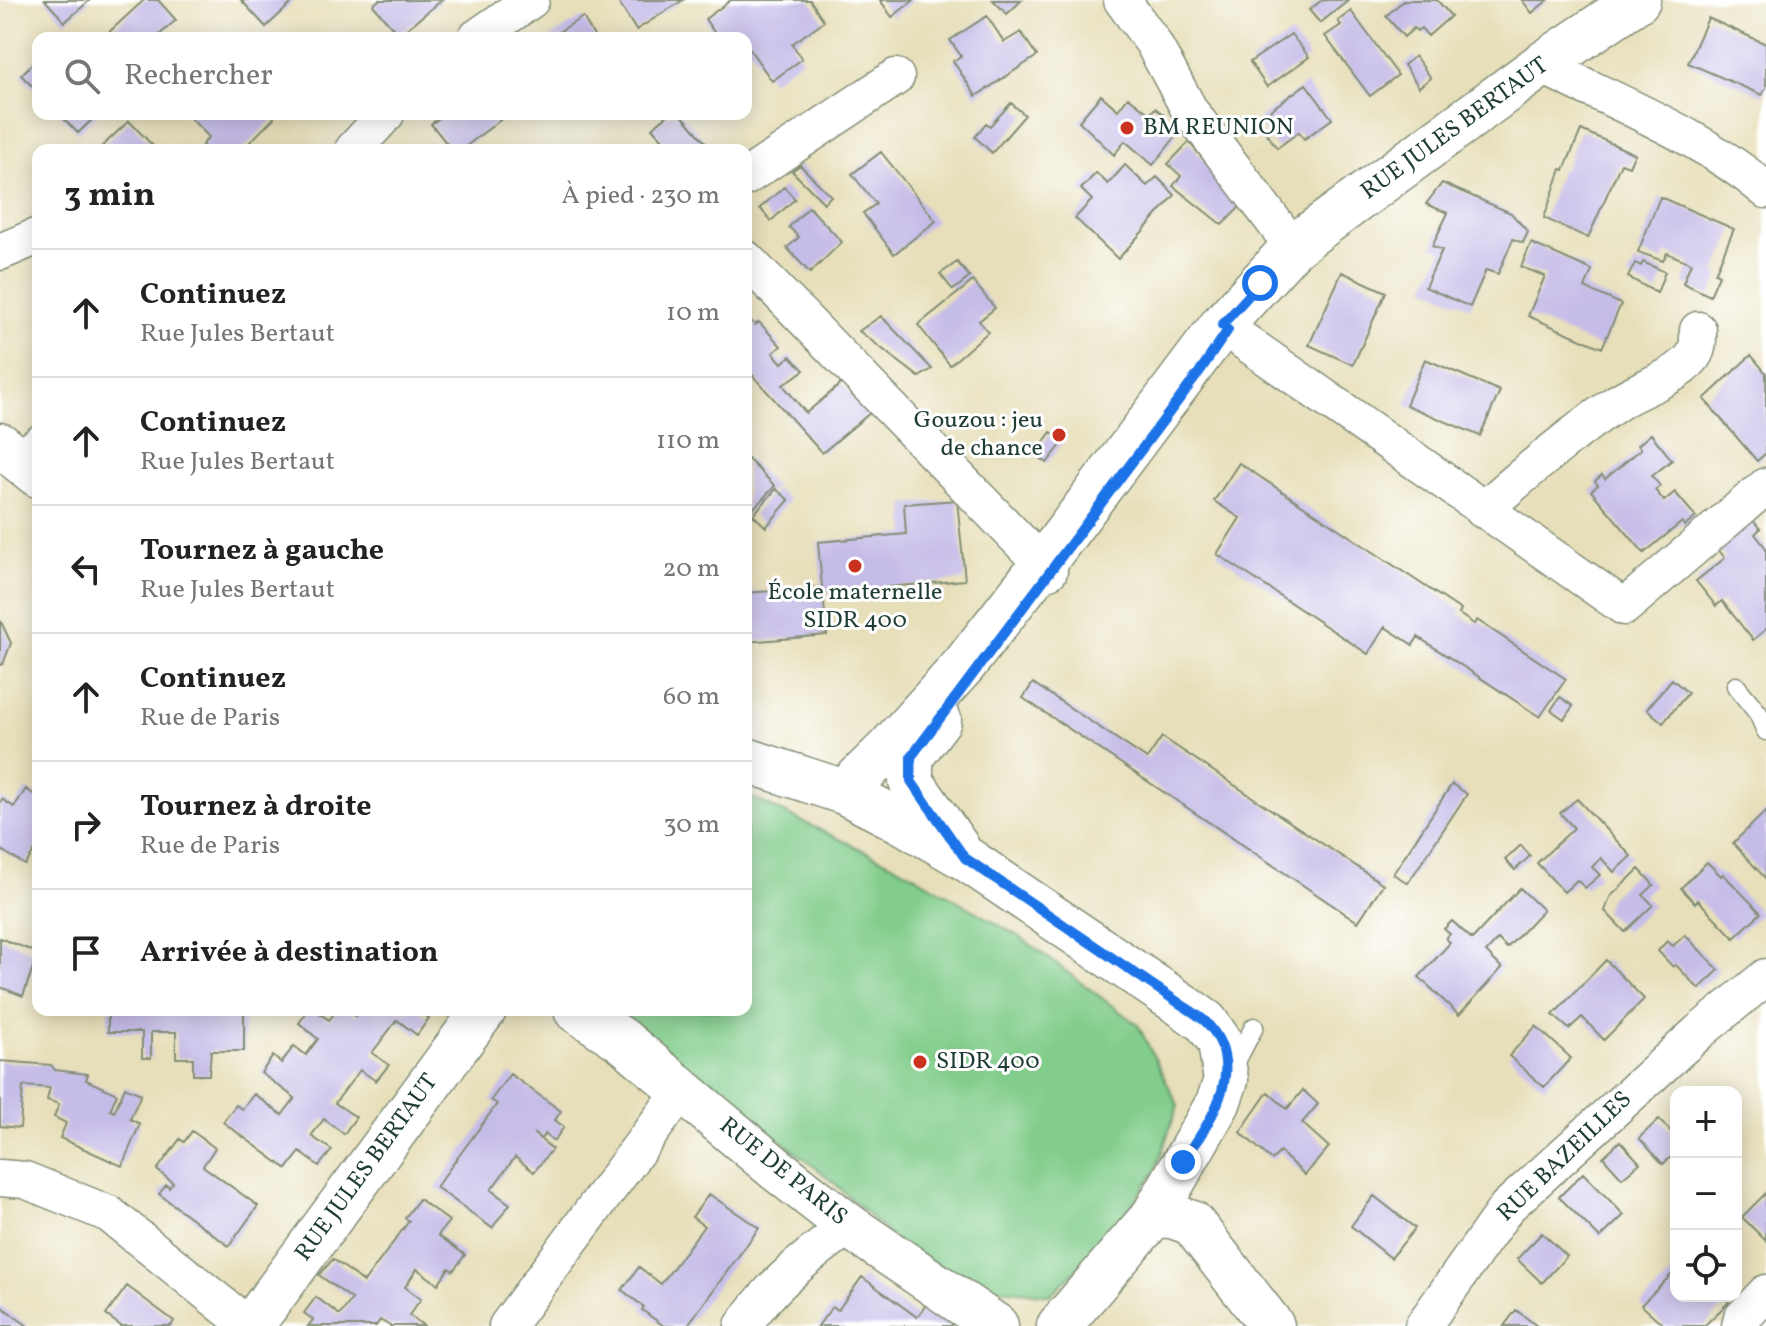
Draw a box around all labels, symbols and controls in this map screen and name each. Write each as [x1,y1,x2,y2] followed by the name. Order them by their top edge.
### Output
[32,32,752,120] search box
[1354,49,1556,209] street label: RUE JULES BERTAUT
[60,54,104,98] icon: search
[124,55,273,97] text: Rechercher
[1143,111,1294,145] place label: BM REUNION
[1118,119,1136,137] marker: BM REUNION
[64,173,155,220] text: 3 min
[561,178,720,214] text: À pied · 230 m
[1242,265,1278,301] route start
[140,274,286,316] text: Continuez
[64,291,108,335] icon: ahead
[666,295,720,331] text: 10 m
[140,316,335,352] text: Rue Jules Bertaut
[140,402,286,444] text: Continuez
[914,404,1043,466] place label: Gouzou : jeu de chance
[64,419,108,463] icon: ahead
[656,423,720,459] text: 110 m
[1050,426,1068,444] marker: Gouzou : jeu de chance
[140,444,335,480] text: Rue Jules Bertaut
[140,530,384,572] text: Tournez à gauche
[64,547,108,591] icon: left
[662,551,720,587] text: 20 m
[846,557,864,575] marker: École maternelle SIDR 400
[140,572,335,608] text: Rue Jules Bertaut
[768,576,942,638] place label: École maternelle SIDR 400
[140,658,286,700] text: Continuez
[64,675,108,719] icon: ahead
[663,679,720,715] text: 60 m
[140,700,280,736] text: Rue de Paris
[140,786,372,828] text: Tournez à droite
[64,803,108,847] icon: right
[663,807,720,843] text: 30 m
[140,828,280,864] text: Rue de Paris
[64,931,108,975] icon: arrive
[140,932,439,974] text: Arrivée à destination
[936,1045,1040,1079] place label: SIDR 400
[911,1053,929,1071] marker: SIDR 400
[287,1067,447,1269] street label: RUE JULES BERTAUT
[1490,1084,1640,1230] street label: RUE BAZEILLES
[1670,1086,1742,1302] map controls
[1670,1086,1742,1158] button: +
[712,1110,854,1234] street label: RUE DE PARIS
[1165,1144,1201,1180] route end
[1670,1158,1742,1230] button: −
[1670,1230,1742,1302] button: locate

